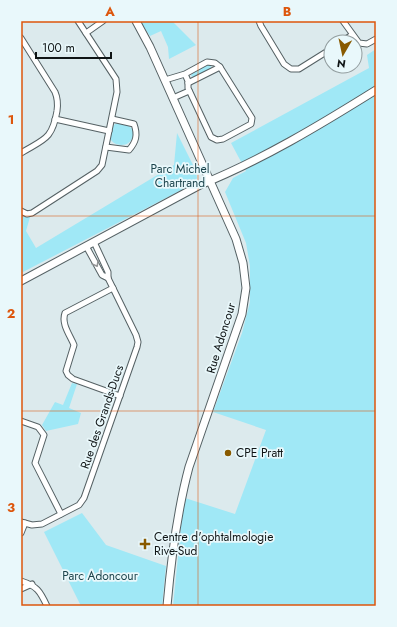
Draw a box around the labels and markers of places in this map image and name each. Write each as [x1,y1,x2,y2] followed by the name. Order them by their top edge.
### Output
[236,444,283,462] place label: CPE Pratt
[223,448,233,458] marker: CPE Pratt
[154,528,273,560] place label: Centre d'ophtalmologie Rive-Sud
[139,538,151,550] marker: Centre d'ophtalmologie Rive-Sud

